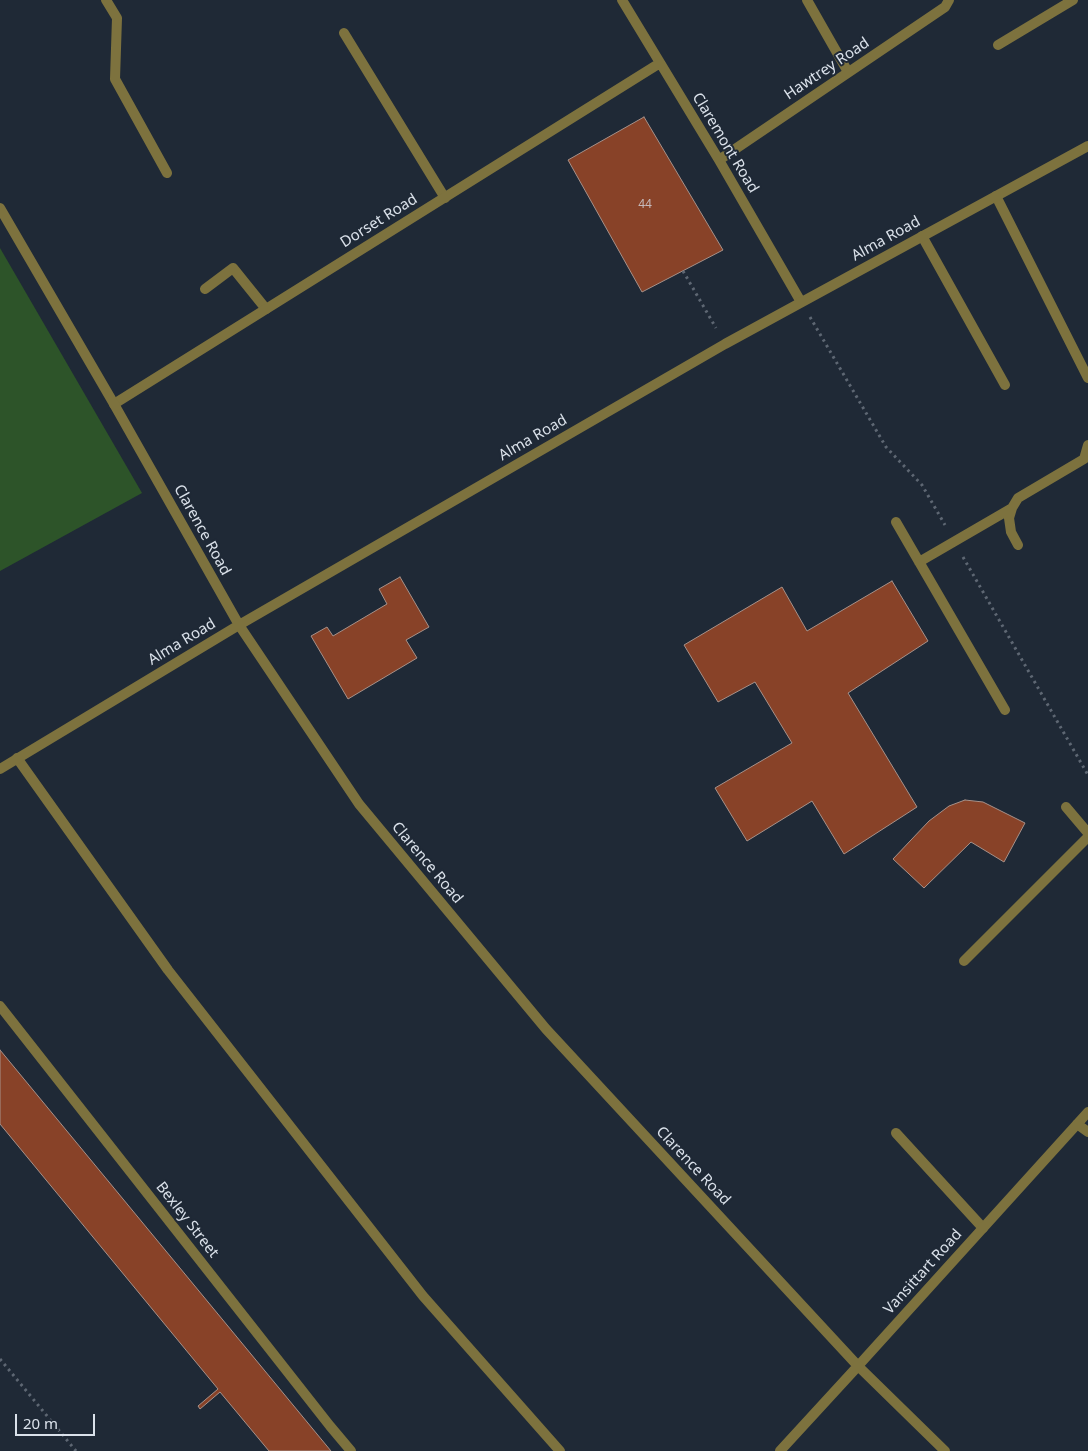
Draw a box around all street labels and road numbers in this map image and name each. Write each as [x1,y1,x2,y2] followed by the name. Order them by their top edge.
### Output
[781,34,873,104] street label: Hawtrey Road
[688,90,762,196] street label: Claremont Road
[337,190,421,252] street label: Dorset Road
[848,213,924,265] street label: Alma Road
[496,411,570,465] street label: Alma Road
[170,481,234,579] street label: Clarence Road
[145,615,219,669] street label: Alma Road
[388,819,466,907] street label: Clarence Road
[652,1123,734,1209] street label: Clarence Road
[152,1178,222,1262] street label: Bexley Street
[880,1226,966,1318] street label: Vansittart Road

